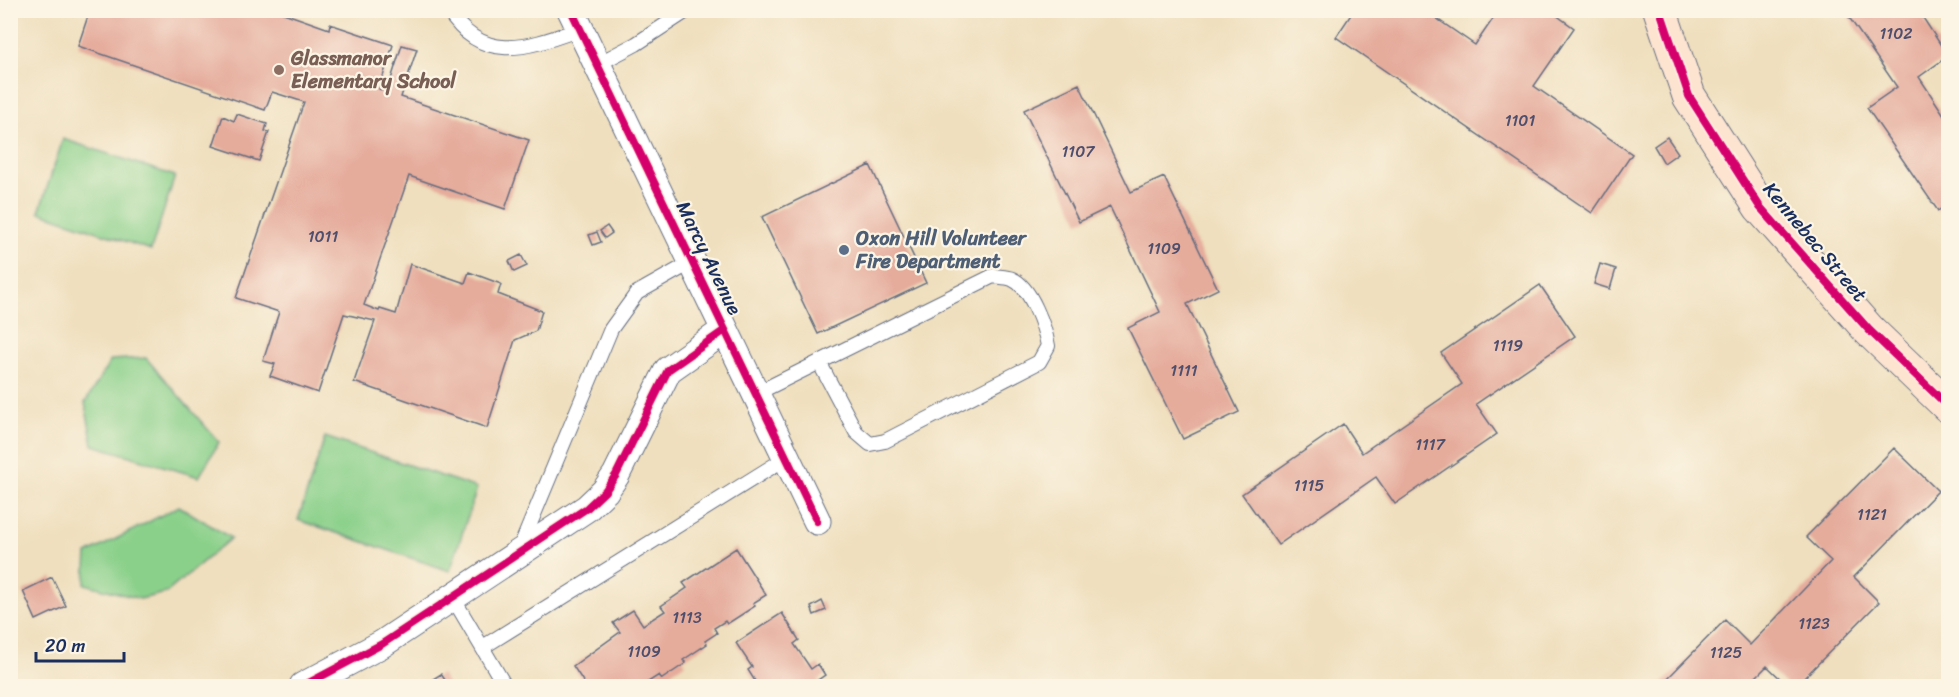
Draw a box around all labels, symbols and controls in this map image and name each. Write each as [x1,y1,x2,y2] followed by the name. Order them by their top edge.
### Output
[1879,19,1913,48] house number: 1102
[290,41,457,99] place label: Glassmanor Elementary School
[272,63,286,77] marker: Glassmanor Elementary School
[1505,106,1535,135] house number: 1101
[1062,137,1095,166] house number: 1107
[1754,174,1876,310] street label: Kennebec Street
[666,195,752,322] street label: Marcy Avenue
[855,221,1028,279] place label: Oxon Hill Volunteer Fire Department
[308,222,338,251] house number: 1011
[1147,234,1181,263] house number: 1109
[837,243,851,257] marker: Oxon Hill Volunteer Fire Department
[1493,331,1523,360] house number: 1119
[1170,356,1198,385] house number: 1111
[1415,430,1446,459] house number: 1117
[1294,471,1324,500] house number: 1115
[1857,500,1887,529] house number: 1121
[672,603,702,632] house number: 1113
[1798,609,1830,638] house number: 1123
[36,625,124,663] scale bar
[45,630,85,662] text: 20 m
[627,637,661,666] house number: 1109
[1710,638,1743,667] house number: 1125

